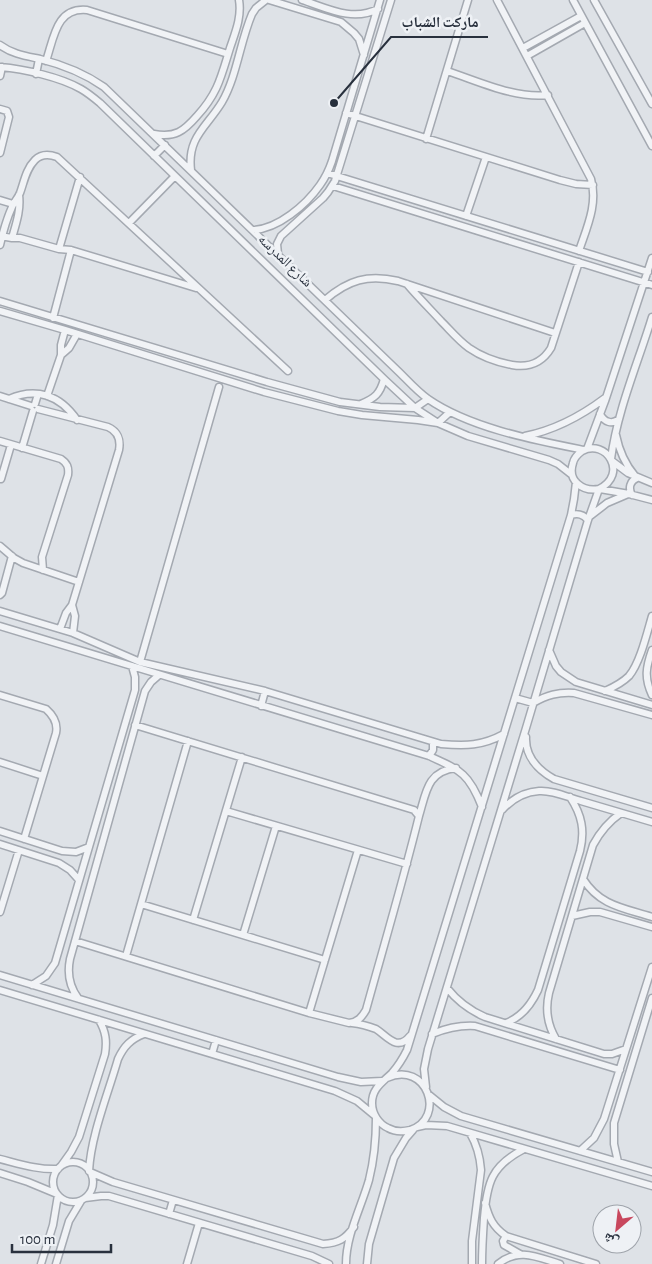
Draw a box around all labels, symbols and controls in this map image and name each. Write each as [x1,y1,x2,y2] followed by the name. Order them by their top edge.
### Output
[391,7,488,37] callout: ماركت الشباب
[402,15,479,31] text: ماركت الشباب
[254,232,315,291] street label: شارع المدرسه
[592,1204,642,1254] north arrow
[12,1222,111,1254] scale bar
[601,1229,622,1249] text: ش
[20,1232,55,1247] text: 100 m

